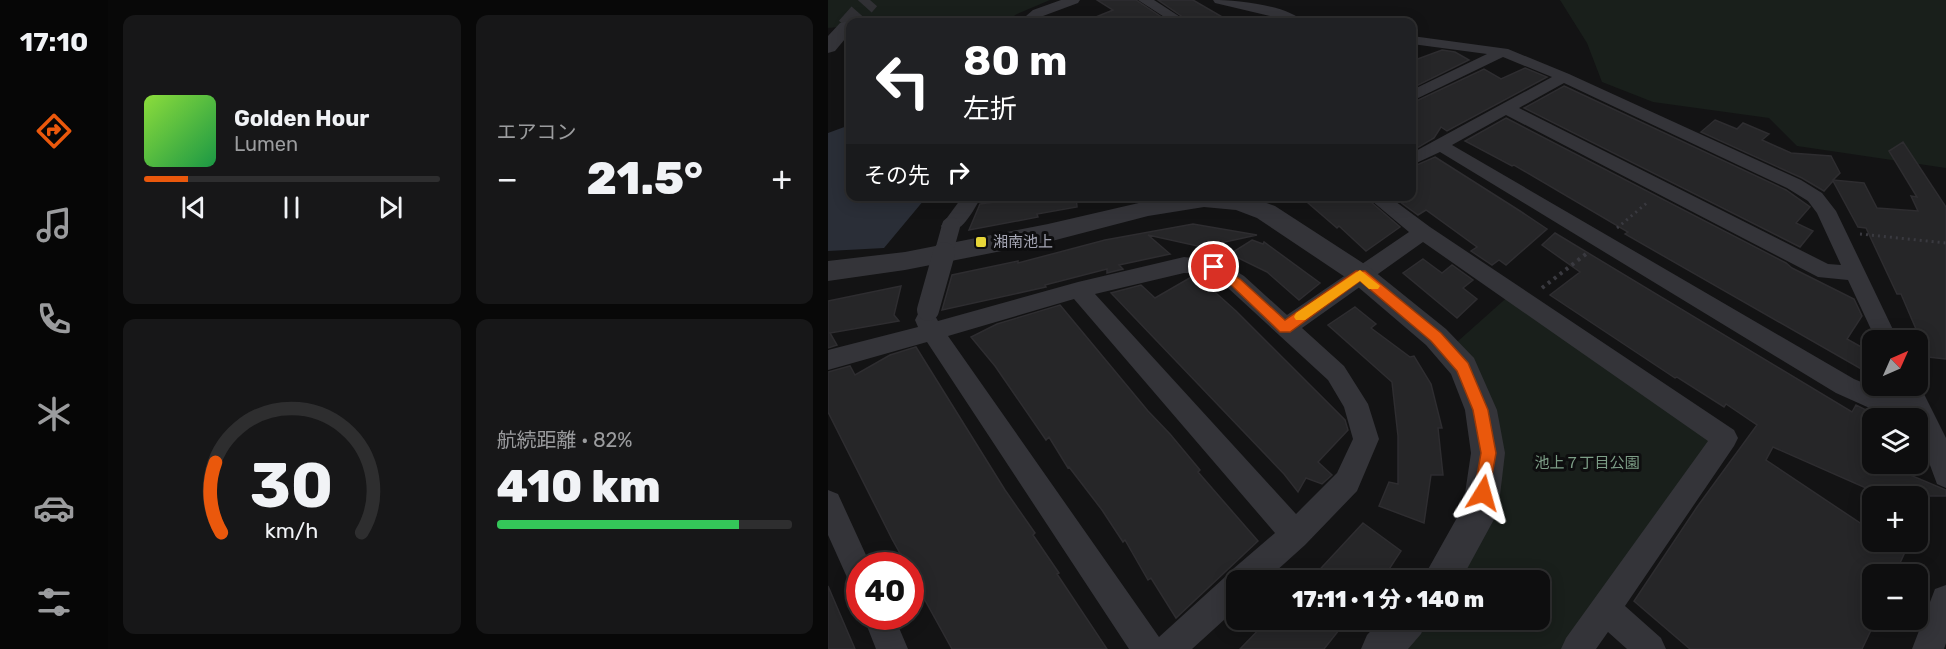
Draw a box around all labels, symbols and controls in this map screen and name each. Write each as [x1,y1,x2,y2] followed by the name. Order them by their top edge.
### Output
[20,26,88,58] text: 17:10
[963,36,1067,86] text: 80 m
[864,42,942,120] icon: left
[963,93,1017,125] text: 左折
[234,105,369,132] text: Golden Hour
[33,110,75,152] icon: directions
[497,120,577,144] text: エアコン
[234,132,298,156] text: Lumen
[586,152,703,205] text: 21.5°
[942,156,975,189] icon: right
[497,159,518,198] text: −
[771,159,792,198] text: +
[864,162,930,189] text: その先
[177,191,210,224] icon: previous
[275,191,308,224] icon: pause
[374,191,407,224] icon: next
[33,204,75,246] icon: music
[993,233,1053,251] place label: 湘南池上
[974,235,988,249] marker: 湘南池上
[1188,241,1239,292] pin
[1197,250,1230,283] icon: arrive
[33,298,75,340] icon: phone
[1862,330,1928,396] north arrow
[1862,330,1928,630] map controls
[33,393,75,435] icon: climate
[1862,408,1928,474] button: layers
[497,428,633,452] text: 航続距離 · 82%
[250,449,334,523] text: 30
[1534,454,1640,472] park label: 池上７丁目公園
[497,460,661,513] text: 410 km
[1451,461,1515,525] position arrow
[1862,486,1928,552] button: +
[33,487,75,529] icon: car
[265,519,319,544] text: km/h
[846,552,924,630] speed limit sign: 40
[1862,564,1928,630] button: −
[33,581,75,623] icon: filters
[1292,586,1484,613] text: 17:11 · 1 分 · 140 m

